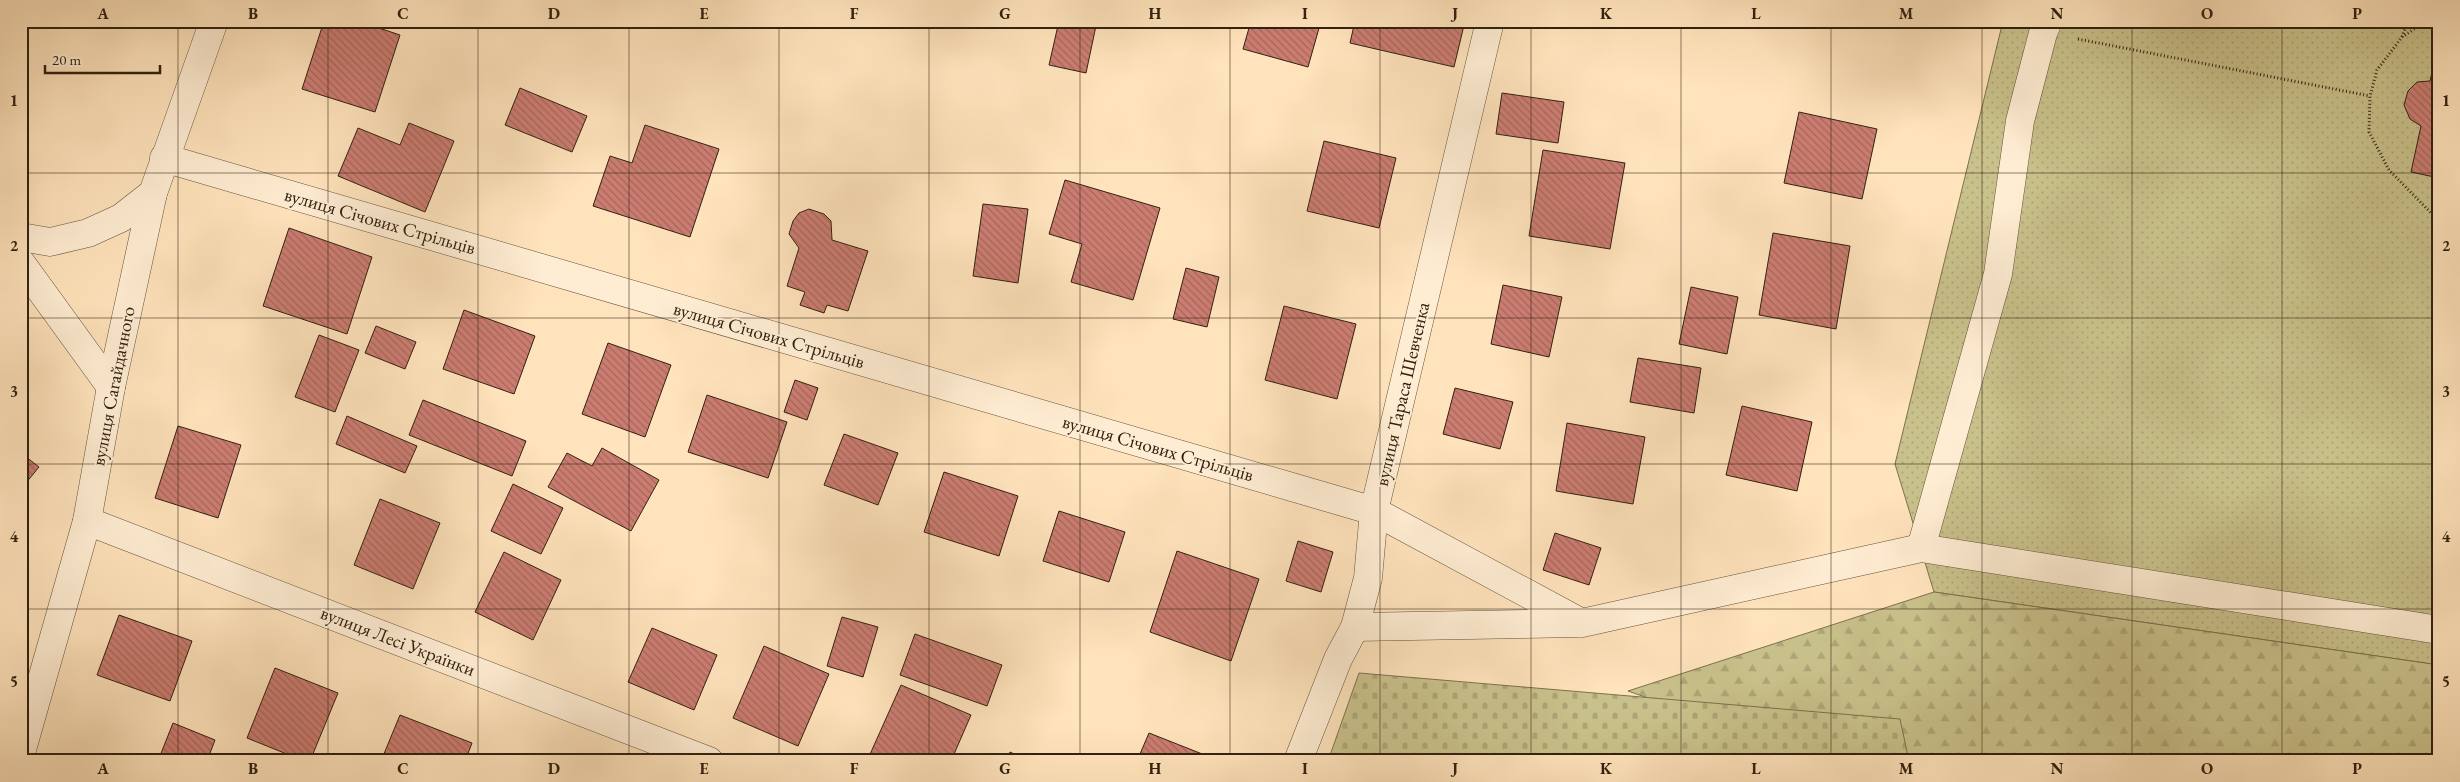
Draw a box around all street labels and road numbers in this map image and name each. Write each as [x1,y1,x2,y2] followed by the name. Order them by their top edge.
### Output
[281,182,479,260] street label: вулиця Січових Стрільців
[670,296,868,374] street label: вулиця Січових Стрільців
[1369,299,1435,488] street label: вулиця Тараса Шевченка
[85,304,141,468] street label: вулиця Сагайдачного
[1059,409,1257,487] street label: вулиця Січових Стрільців
[317,600,479,682] street label: вулиця Лесі Українки

